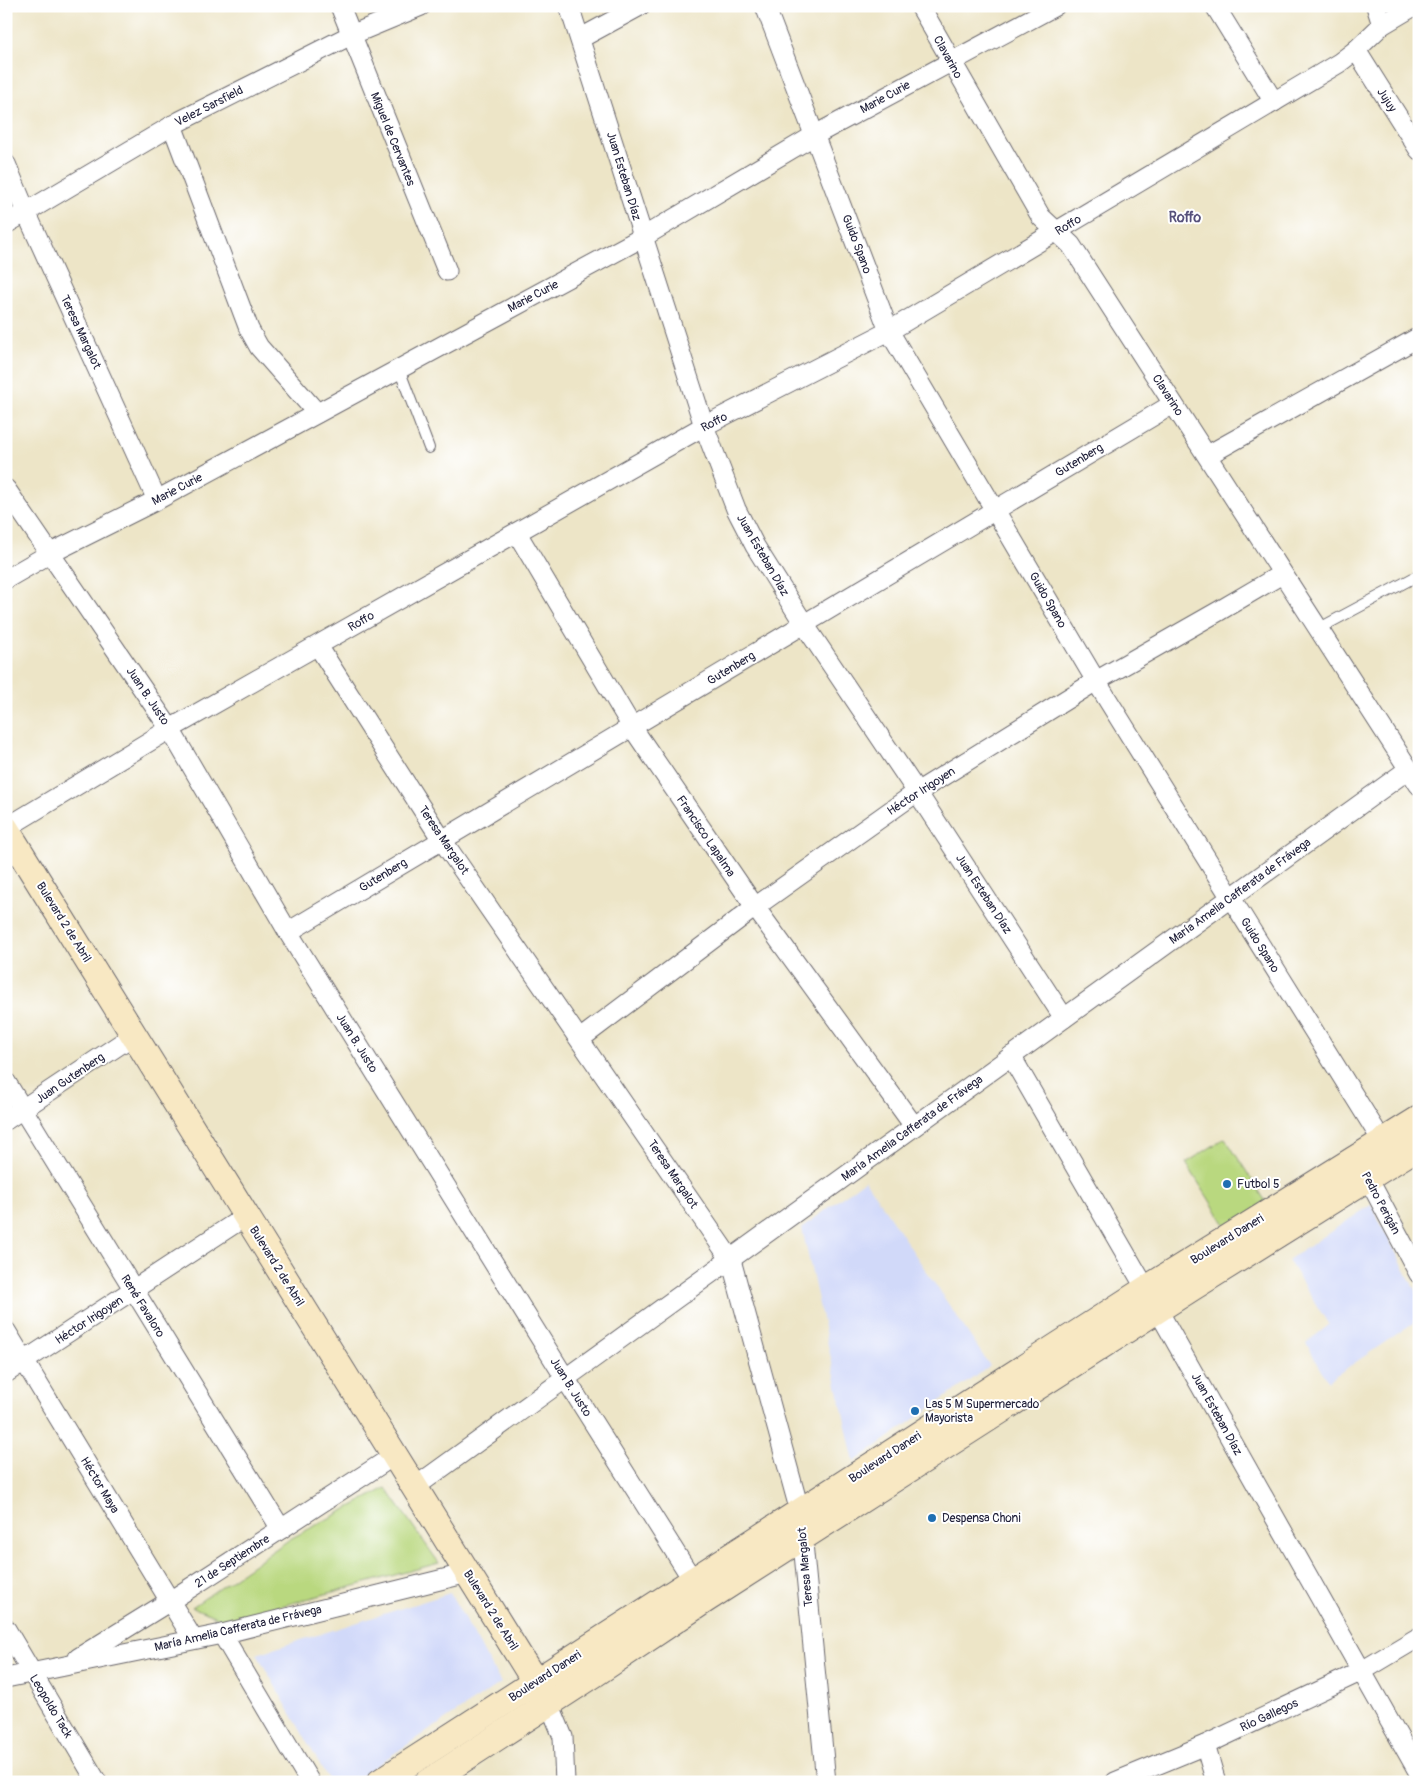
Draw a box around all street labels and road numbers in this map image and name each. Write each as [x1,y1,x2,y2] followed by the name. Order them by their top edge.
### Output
[930,33,966,82] street label: Clavarino
[858,78,913,117] street label: Marie Curie
[173,83,246,130] street label: Velez Sarsfield
[1373,85,1400,115] street label: Jujuy
[367,90,418,189] street label: Miguel de Cervantes
[603,130,644,222] street label: Juan Esteban Díaz
[838,212,875,276] street label: Guido Spano
[1053,212,1084,239] street label: Roffo
[505,277,561,316] street label: Marie Curie
[57,293,104,372] street label: Teresa Margalot
[1149,372,1187,419] street label: Clavarino
[698,409,730,436] street label: Roffo
[1052,440,1106,481] street label: Gutenberg
[149,470,205,509] street label: Marie Curie
[733,512,792,599] street label: Juan Esteban Díaz
[1026,570,1070,631] street label: Guido Spano
[346,608,377,635] street label: Roffo
[704,648,758,689] street label: Gutenberg
[123,664,173,729] street label: Juan B. Justo
[884,764,958,819] street label: Héctor Irigoyen
[673,793,739,880] street label: Francisco Lapalma
[415,803,472,878] street label: Teresa Margalot
[1167,835,1314,948] street label: María Amelia Cafferata de Frávega
[952,852,1015,937] street label: Juan Esteban Díaz
[356,855,410,896] street label: Gutenberg
[33,879,94,965] street label: Bulevard 2 de Abril
[1237,915,1283,976] street label: Guido Spano
[333,1011,381,1076] street label: Juan B. Justo
[33,1050,108,1107] street label: Juan Gutenberg
[839,1072,986,1185] street label: María Amelia Cafferata de Frávega
[644,1137,701,1212] street label: Teresa Margalot
[1358,1169,1403,1237] street label: Pedro Perigán
[1188,1211,1267,1268] street label: Boulevard Daneri
[246,1223,307,1309] street label: Bulevard 2 de Abril
[117,1272,168,1341] street label: René Favaloro
[52,1293,126,1348] street label: Héctor Irigoyen
[547,1355,595,1420] street label: Juan B. Justo
[1188,1370,1245,1458] street label: Juan Esteban Díaz
[846,1428,924,1486] street label: Boulevard Daneri
[77,1454,122,1517] street label: Héctor Maya
[795,1526,816,1607] street label: Teresa Margalot
[192,1532,273,1591] street label: 21 de Septiembre
[460,1567,521,1653] street label: Bulevard 2 de Abril
[153,1602,324,1655] street label: María Amelia Cafferata de Frávega
[506,1647,584,1705] street label: Boulevard Daneri
[26,1672,75,1741] street label: Leopoldo Tack
[1238,1695,1301,1735] street label: Río Gallegos

